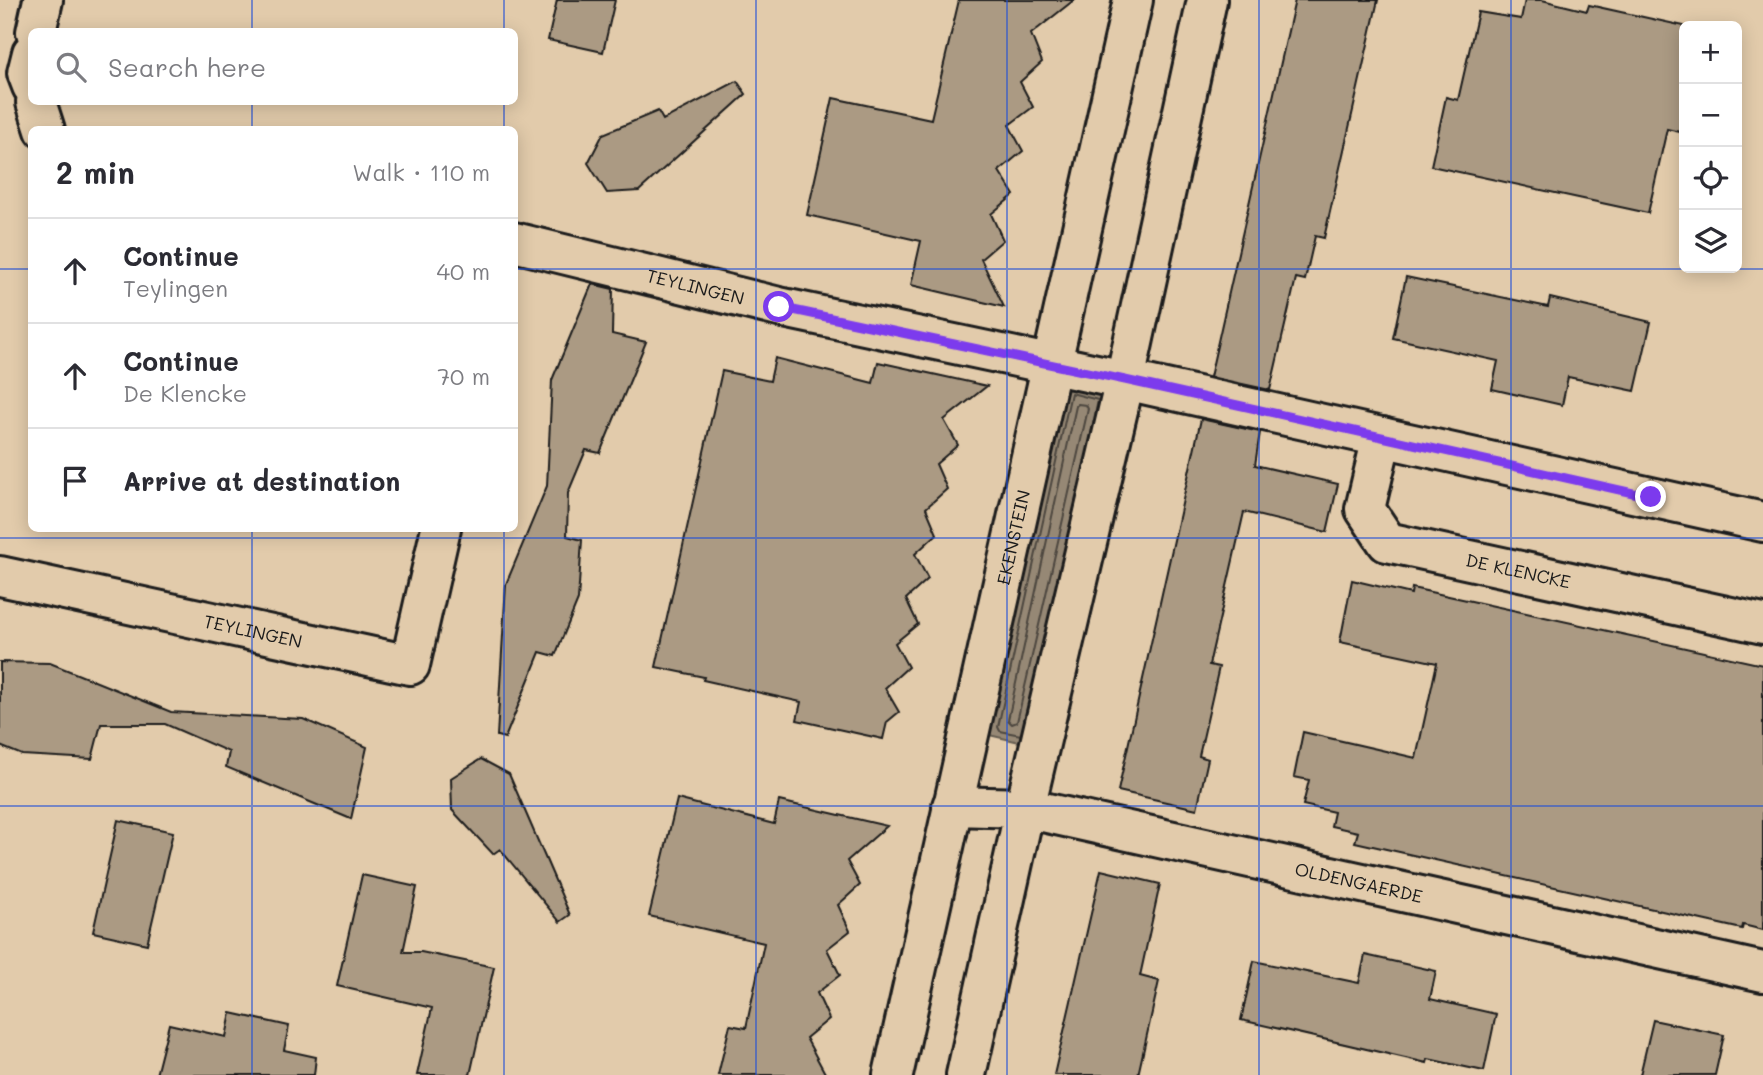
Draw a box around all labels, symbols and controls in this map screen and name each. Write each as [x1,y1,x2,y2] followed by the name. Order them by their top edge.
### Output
[1679,21,1742,273] map controls
[1679,21,1742,84] button: +
[28,28,518,105] search box
[52,48,90,86] icon: search
[108,50,266,84] text: Search here
[1679,84,1742,147] button: −
[1679,147,1742,210] button: locate
[56,152,135,192] text: 2 min
[352,157,490,187] text: Walk · 110 m
[1679,210,1742,273] button: layers
[123,239,239,273] text: Continue
[56,252,94,290] icon: ahead
[437,256,490,286] text: 40 m
[644,263,747,310] street label: TEYLINGEN
[123,273,228,303] text: Teylingen
[763,291,794,322] route start
[123,344,239,378] text: Continue
[56,357,94,395] icon: ahead
[437,361,490,391] text: 70 m
[123,378,247,408] text: De Klencke
[56,462,94,500] icon: arrive
[123,464,400,498] text: Arrive at destination
[1635,481,1666,512] route end
[991,487,1035,587] street label: EKENSTEIN
[1464,548,1573,594] street label: DE KLENCKE
[202,609,304,653] street label: TEYLINGEN
[1293,856,1425,908] street label: OLDENGAERDE

